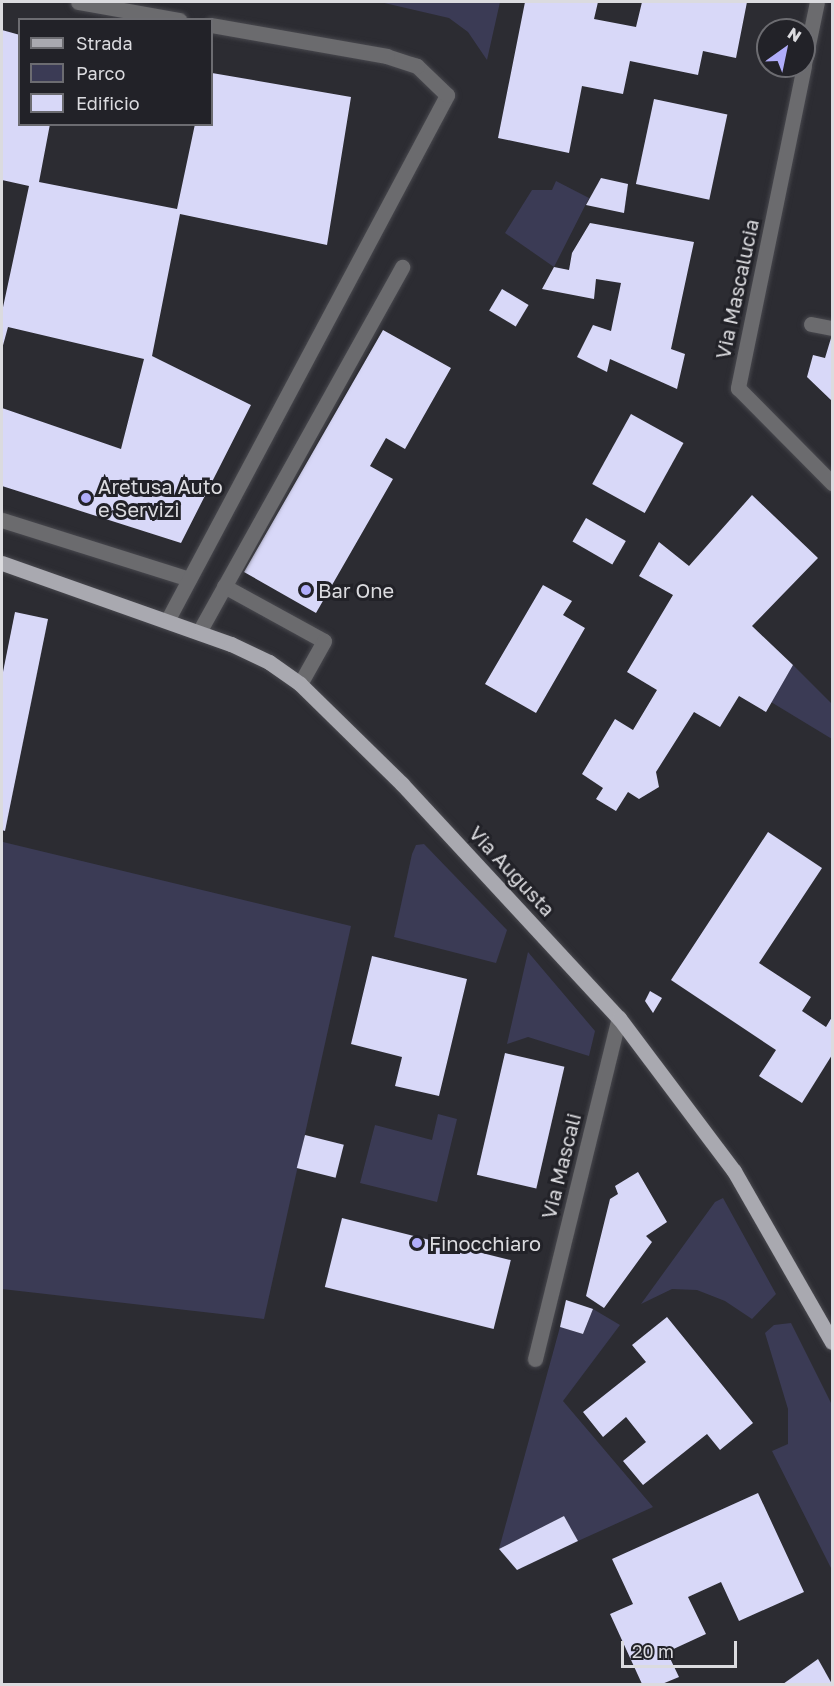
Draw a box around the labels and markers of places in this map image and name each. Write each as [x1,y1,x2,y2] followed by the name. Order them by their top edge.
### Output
[98,474,223,521] place label: Aretusa Auto e Servizi
[79,491,93,505] marker: Aretusa Auto e Servizi
[318,578,394,602] place label: Bar One
[299,583,313,597] marker: Bar One
[429,1231,541,1255] place label: Finocchiaro
[410,1236,424,1250] marker: Finocchiaro

